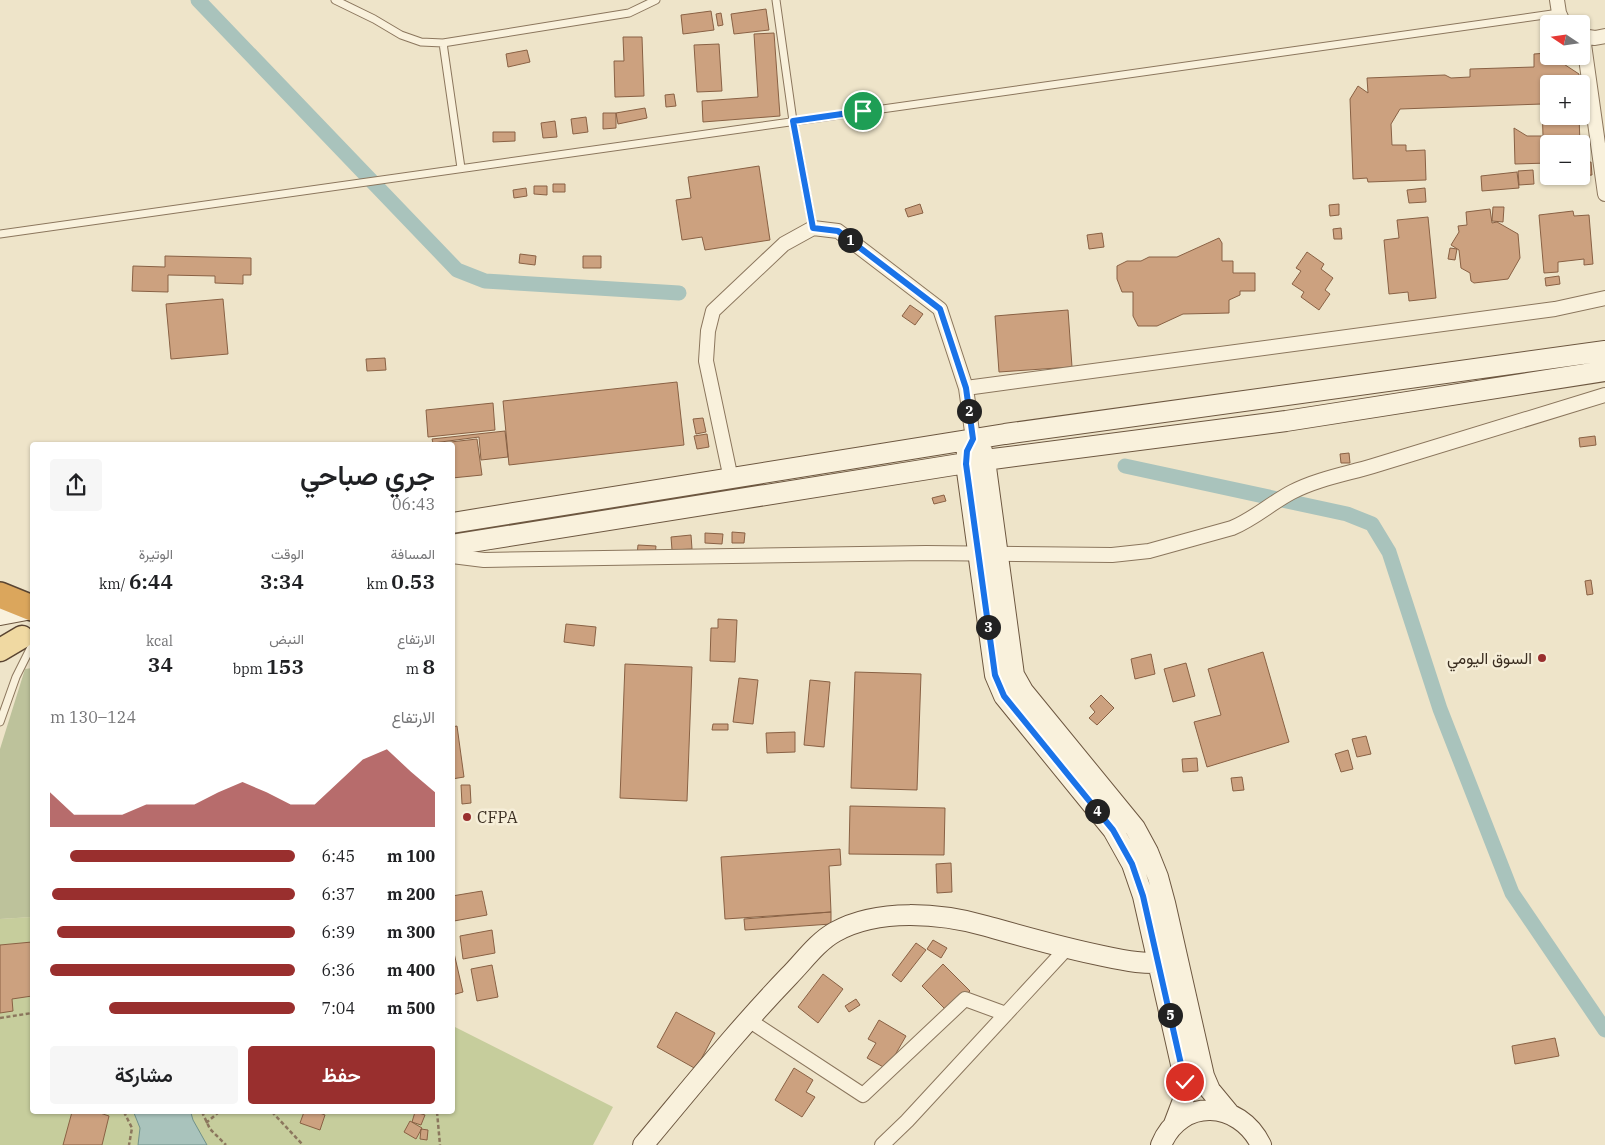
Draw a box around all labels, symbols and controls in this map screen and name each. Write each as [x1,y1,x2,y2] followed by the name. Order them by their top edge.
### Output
[1540,15,1590,65] north arrow
[1540,15,1590,185] map controls
[1540,75,1590,125] button: +
[842,90,884,132] pin
[849,97,877,125] icon: arrive
[1540,135,1590,185] button: −
[838,228,862,252] pin: 1
[846,231,855,249] text: 1
[956,398,982,424] pin: 2
[965,402,974,420] text: 2
[300,456,435,493] text: جري صباحي
[50,459,102,511] button: share
[392,494,435,514] text: 06:43
[139,545,173,563] text: الوتيرة
[271,545,304,563] text: الوقت
[391,545,435,563] text: المسافة
[129,567,173,595] text: 6:44
[260,567,304,595] text: 3:34
[391,567,435,595] text: 0.53
[99,575,129,593] text: /km
[367,575,391,593] text: km
[976,614,1000,640] pin: 3
[984,618,993,636] text: 3
[269,630,304,648] text: النبض
[397,630,435,648] text: الارتفاع
[146,632,173,650] text: kcal
[1447,648,1532,672] place label: السوق اليومي
[148,650,173,678] text: 34
[266,652,304,680] text: 153
[422,652,435,680] text: 8
[1536,652,1548,664] marker: السوق اليومي
[233,660,266,678] text: bpm
[406,660,422,678] text: m
[50,707,136,727] text: 124–130 m
[392,707,435,727] text: الارتفاع
[1084,798,1110,824] pin: 4
[1093,802,1102,820] text: 4
[477,807,518,827] place label: CFPA
[461,811,473,823] marker: CFPA
[322,846,355,866] text: 6:45
[387,846,435,866] text: 100 m
[322,884,355,904] text: 6:37
[387,884,435,904] text: 200 m
[322,922,355,942] text: 6:39
[387,922,435,942] text: 300 m
[322,960,355,980] text: 6:36
[387,960,435,980] text: 400 m
[322,998,355,1018] text: 7:04
[387,998,435,1018] text: 500 m
[1158,1002,1182,1028] pin: 5
[1166,1006,1175,1024] text: 5
[50,1046,238,1104] button: مشاركة
[248,1046,435,1104] button: حفظ
[1164,1061,1206,1103] pin
[1171,1068,1199,1096] icon: check

